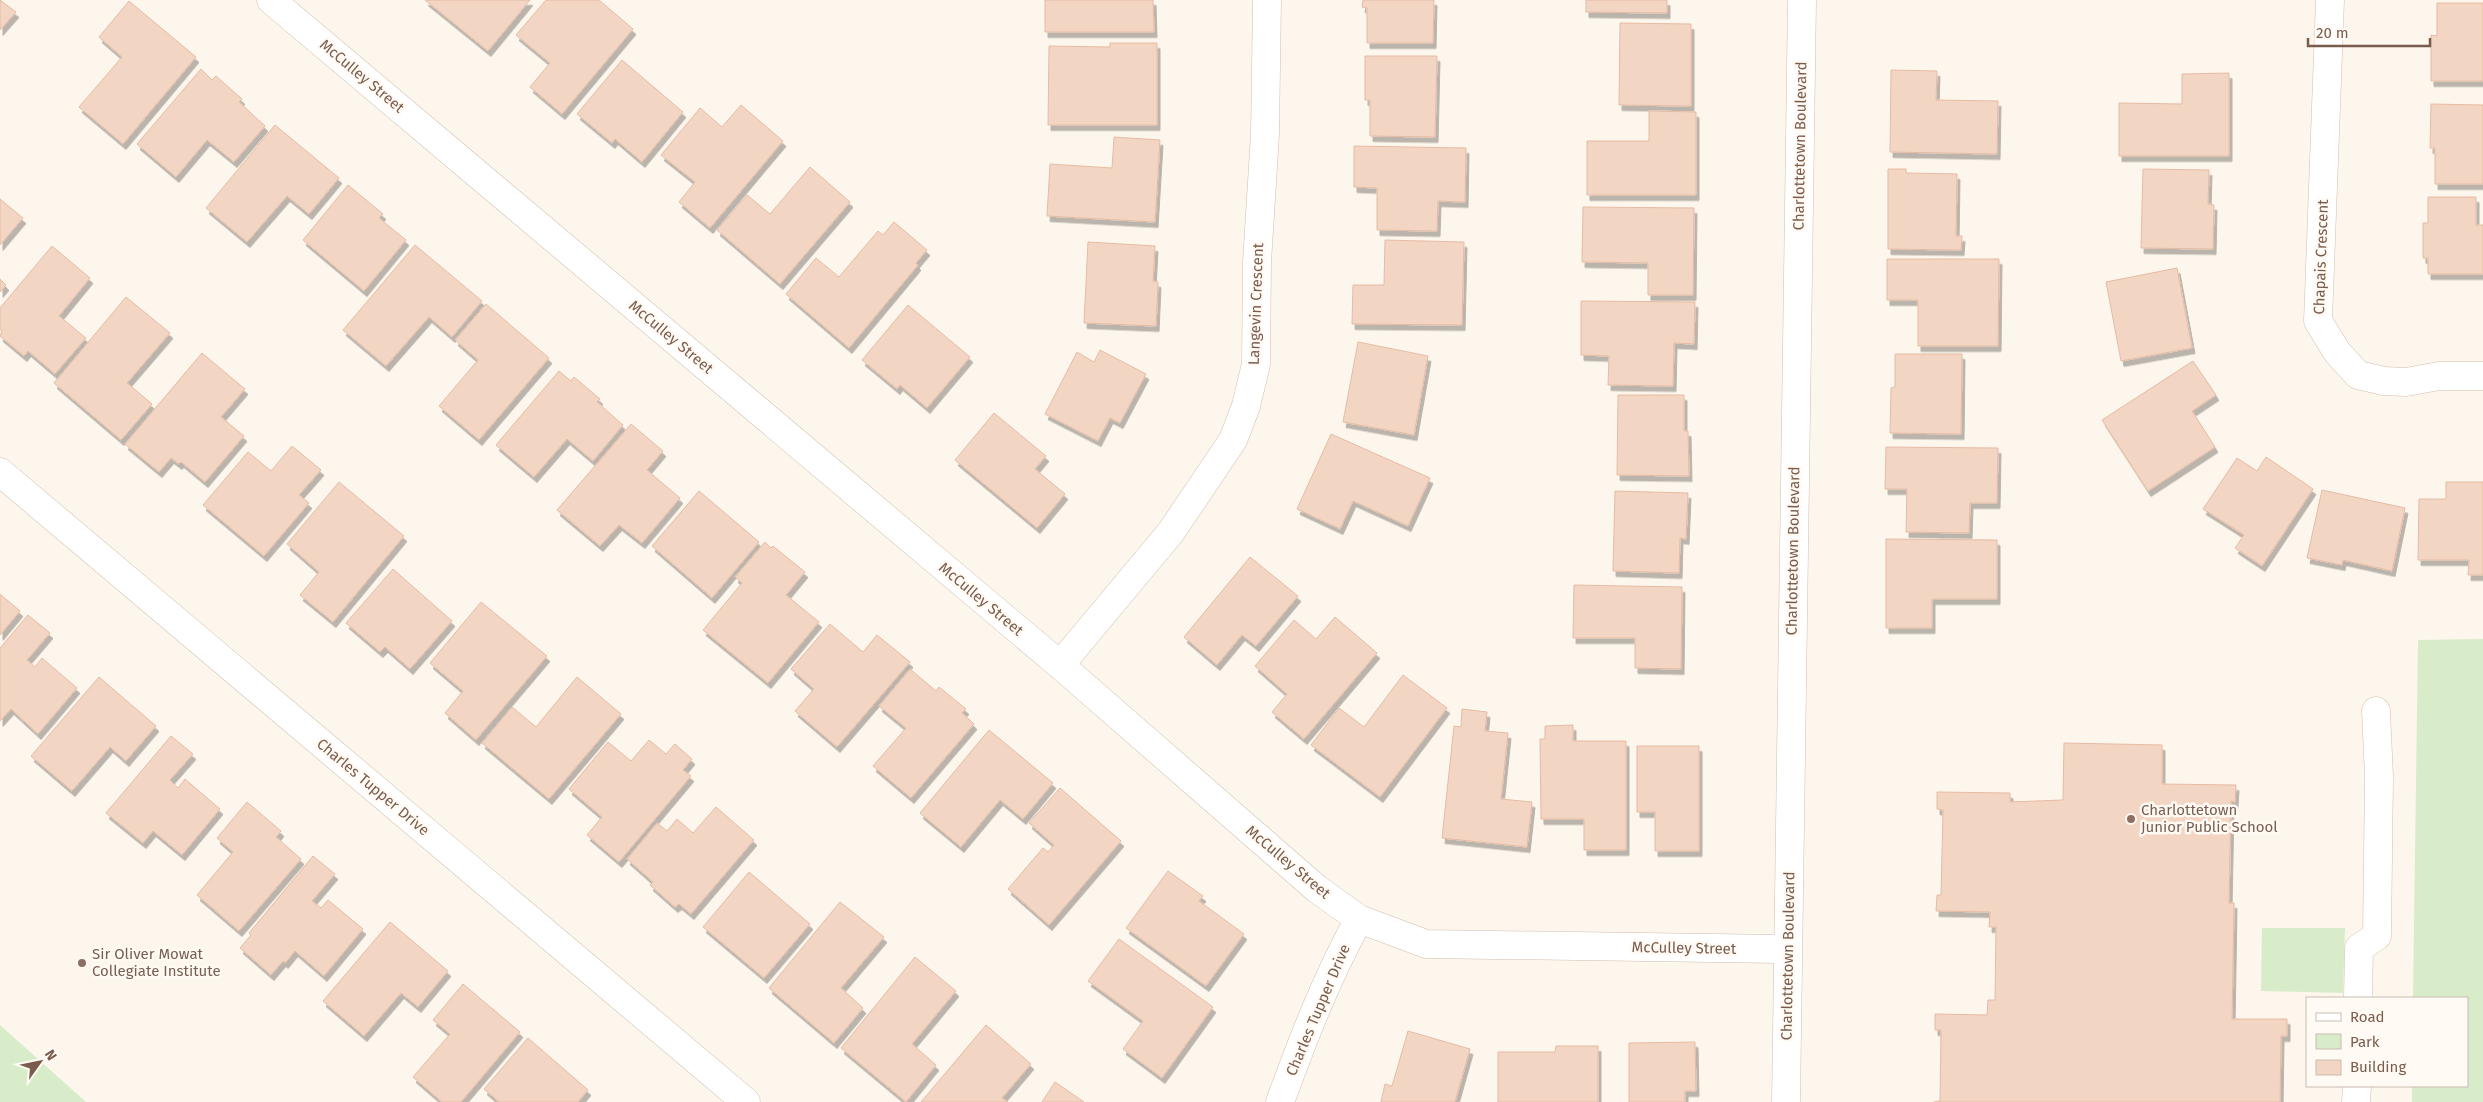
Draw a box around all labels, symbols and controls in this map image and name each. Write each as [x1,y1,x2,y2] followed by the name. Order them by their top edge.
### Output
[2308,15,2430,47] scale bar
[2316,24,2349,42] text: 20 m
[316,35,408,117] street label: McCulley Street
[1790,61,1810,231] street label: Charlottetown Boulevard
[2310,199,2332,315] street label: Chapais Crescent
[1245,242,1267,365] street label: Langevin Crescent
[625,296,717,378] street label: McCulley Street
[1783,466,1803,636] street label: Charlottetown Boulevard
[935,558,1027,640] street label: McCulley Street
[313,735,433,839] street label: Charles Tupper Drive
[2141,801,2278,836] place label: Charlottetown Junior Public School
[2125,813,2137,825] marker: Charlottetown Junior Public School
[1242,821,1334,903] street label: McCulley Street
[1778,871,1798,1041] street label: Charlottetown Boulevard
[1632,938,1737,958] street label: McCulley Street
[1282,941,1354,1079] street label: Charles Tupper Drive
[92,945,221,980] place label: Sir Oliver Mowat Collegiate Institute
[76,957,88,969] marker: Sir Oliver Mowat Collegiate Institute
[2306,997,2468,1087] legend
[2350,1008,2385,1026] text: Road
[2350,1033,2380,1051] text: Park
[15,1037,65,1087] north arrow
[41,1047,60,1064] text: N
[2350,1058,2406,1076] text: Building

